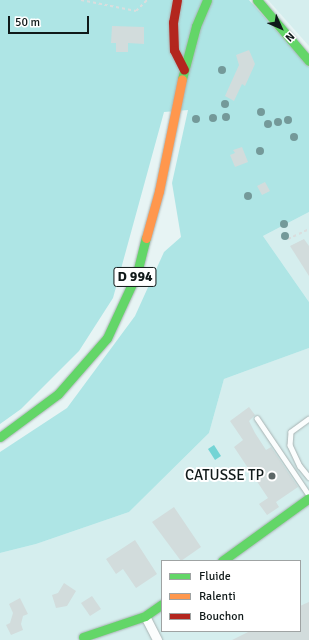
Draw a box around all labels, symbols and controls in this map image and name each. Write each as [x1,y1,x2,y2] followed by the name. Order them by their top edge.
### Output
[10,8,91,34] scale bar
[261,8,301,48] north arrow
[15,15,40,30] text: 50 m
[283,30,297,44] text: N
[113,265,157,289] road number: D 994
[185,467,264,485] place label: CATUSSE TP
[267,471,277,481] marker: CATUSSE TP
[161,560,301,632] legend
[199,569,231,584] text: Fluide
[199,589,236,604] text: Ralenti
[199,609,244,624] text: Bouchon

